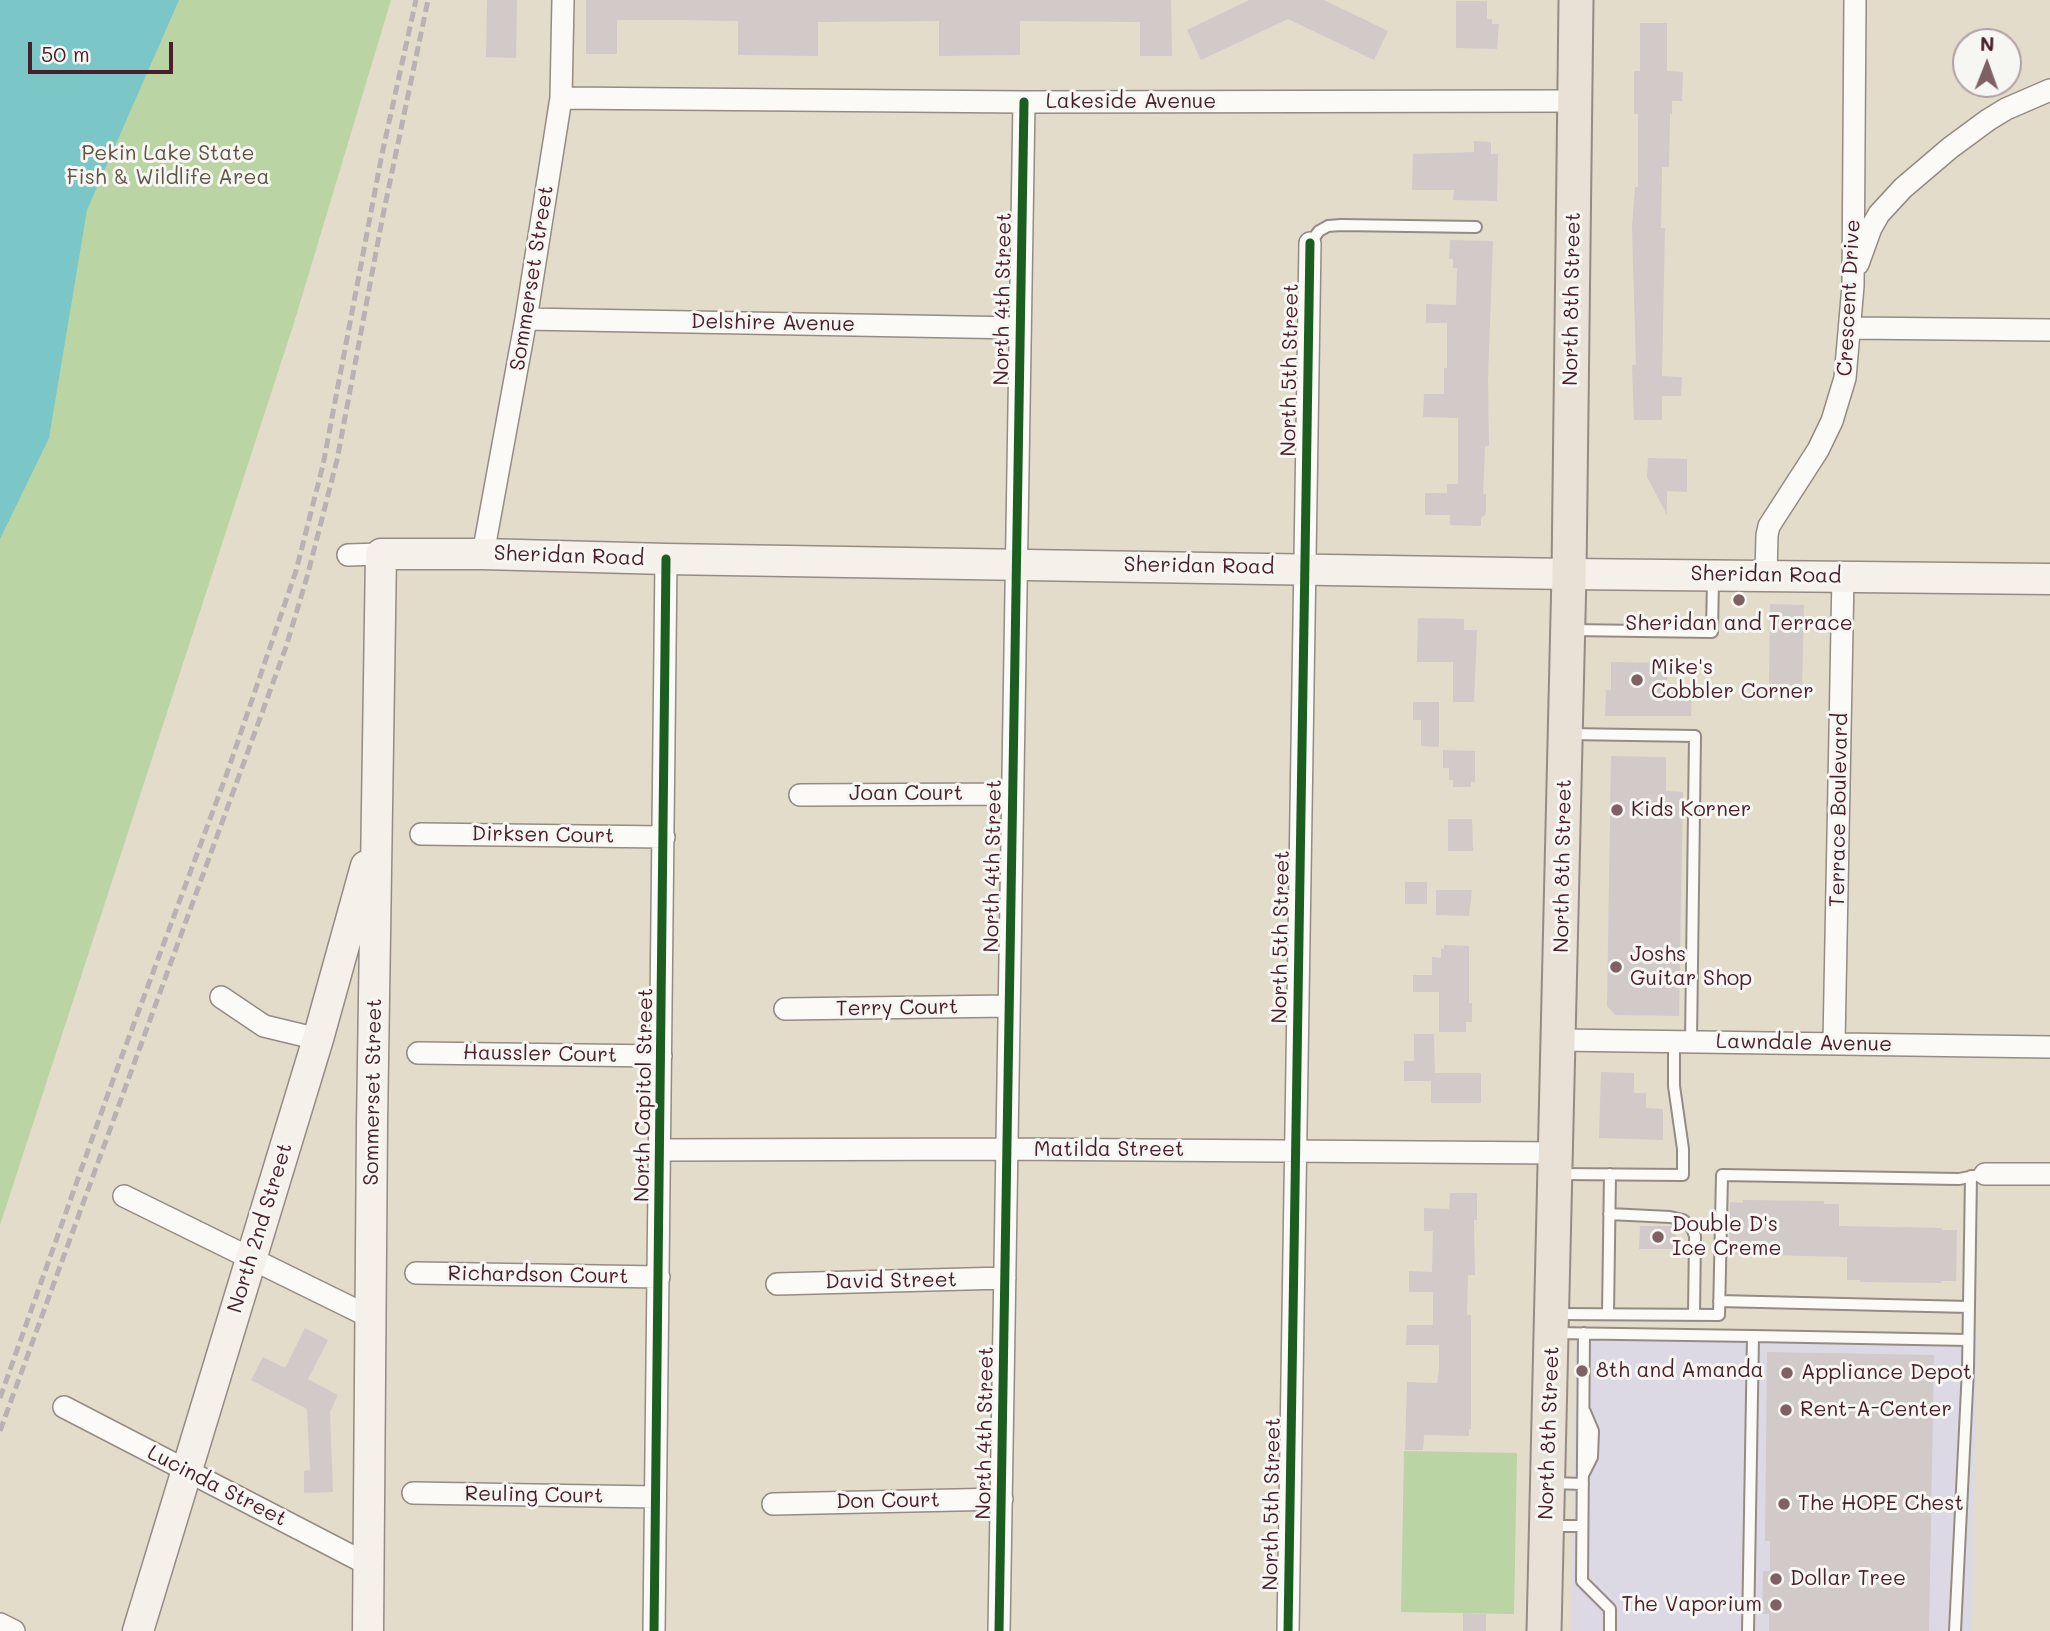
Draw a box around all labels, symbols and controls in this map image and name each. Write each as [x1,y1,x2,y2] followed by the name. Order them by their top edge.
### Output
[32,28,177,72] scale bar
[1952,28,2022,98] north arrow
[1980,31,1995,56] text: N
[41,40,90,67] text: 50 m
[1046,89,1216,115] street label: Lakeside Avenue
[66,141,270,191] park label: Pekin Lake State Fish & Wildlife Area
[505,184,559,372] street label: Sommerset Street
[989,212,1017,386] street label: North 4th Street
[1558,212,1586,386] street label: North 8th Street
[1832,219,1866,377] street label: Crescent Drive
[1276,283,1304,457] street label: North 5th Street
[691,309,855,337] street label: Delshire Avenue
[493,541,645,571] street label: Sheridan Road
[1123,552,1275,580] street label: Sheridan Road
[1690,561,1842,589] street label: Sheridan Road
[1731,592,1747,608] marker: Sheridan and Terrace
[1625,611,1853,637] place label: Sheridan and Terrace
[1651,655,1814,705] place label: Mike's Cobbler Corner
[1629,672,1645,688] marker: Mike's Cobbler Corner
[1825,713,1853,907] street label: Terrace Boulevard
[979,779,1007,953] street label: North 4th Street
[1549,779,1577,953] street label: North 8th Street
[849,781,963,807] street label: Joan Court
[1631,797,1751,823] place label: Kids Korner
[1609,802,1625,818] marker: Kids Korner
[471,821,615,849] street label: Dirksen Court
[1267,850,1295,1024] street label: North 5th Street
[1630,942,1752,992] place label: Joshs Guitar Shop
[1608,959,1624,975] marker: Joshs Guitar Shop
[630,988,658,1202] street label: North Capitol Street
[836,994,958,1022] street label: Terry Court
[359,998,387,1186] street label: Sommerset Street
[1716,1029,1892,1057] street label: Lawndale Avenue
[463,1040,617,1068] street label: Haussler Court
[1034,1137,1184,1163] street label: Matilda Street
[222,1140,298,1316] street label: North 2nd Street
[1672,1212,1782,1262] place label: Double D's Ice Creme
[1650,1229,1666,1245] marker: Double D's Ice Creme
[447,1261,629,1289] street label: Richardson Court
[825,1267,957,1295] street label: David Street
[971,1346,999,1520] street label: North 4th Street
[1533,1346,1565,1520] street label: North 8th Street
[1596,1358,1764,1384] place label: 8th and Amanda
[1801,1360,1972,1386] place label: Appliance Depot
[1574,1363,1590,1379] marker: 8th and Amanda
[1779,1365,1795,1381] marker: Appliance Depot
[1800,1397,1952,1423] place label: Rent-A-Center
[1778,1402,1794,1418] marker: Rent-A-Center
[1258,1417,1286,1591] street label: North 5th Street
[143,1440,291,1532] street label: Lucinda Street
[464,1481,604,1509] street label: Reuling Court
[836,1487,940,1515] street label: Don Court
[1798,1491,1964,1517] place label: The HOPE Chest
[1776,1496,1792,1512] marker: The HOPE Chest
[1790,1566,1906,1592] place label: Dollar Tree
[1768,1571,1784,1587] marker: Dollar Tree
[1622,1592,1762,1618] place label: The Vaporium
[1768,1597,1784,1613] marker: The Vaporium

